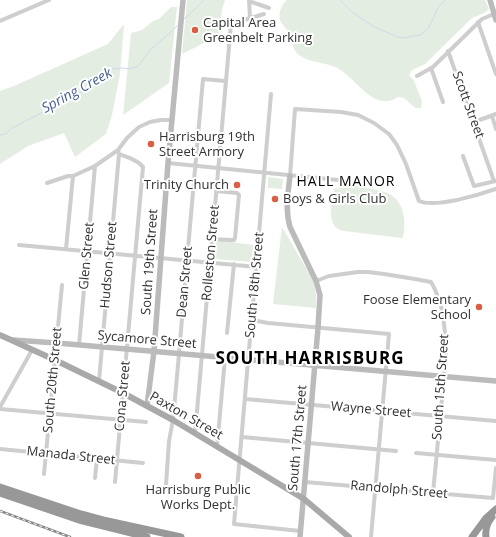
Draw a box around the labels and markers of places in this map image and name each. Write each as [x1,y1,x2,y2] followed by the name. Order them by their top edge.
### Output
[203,15,312,46] place label: Capital Area Greenbelt Parking
[190,25,200,35] marker: Capital Area Greenbelt Parking
[159,129,255,160] place label: Harrisburg 19th Street Armory
[146,139,156,149] marker: Harrisburg 19th Street Armory
[144,177,229,193] place label: Trinity Church
[232,180,242,190] marker: Trinity Church
[283,191,386,207] place label: Boys & Girls Club
[270,194,280,204] marker: Boys & Girls Club
[363,292,471,323] place label: Foose Elementary School
[474,302,484,312] marker: Foose Elementary School
[193,471,203,481] marker: Harrisburg Public Works Dept.
[145,482,251,513] place label: Harrisburg Public Works Dept.

